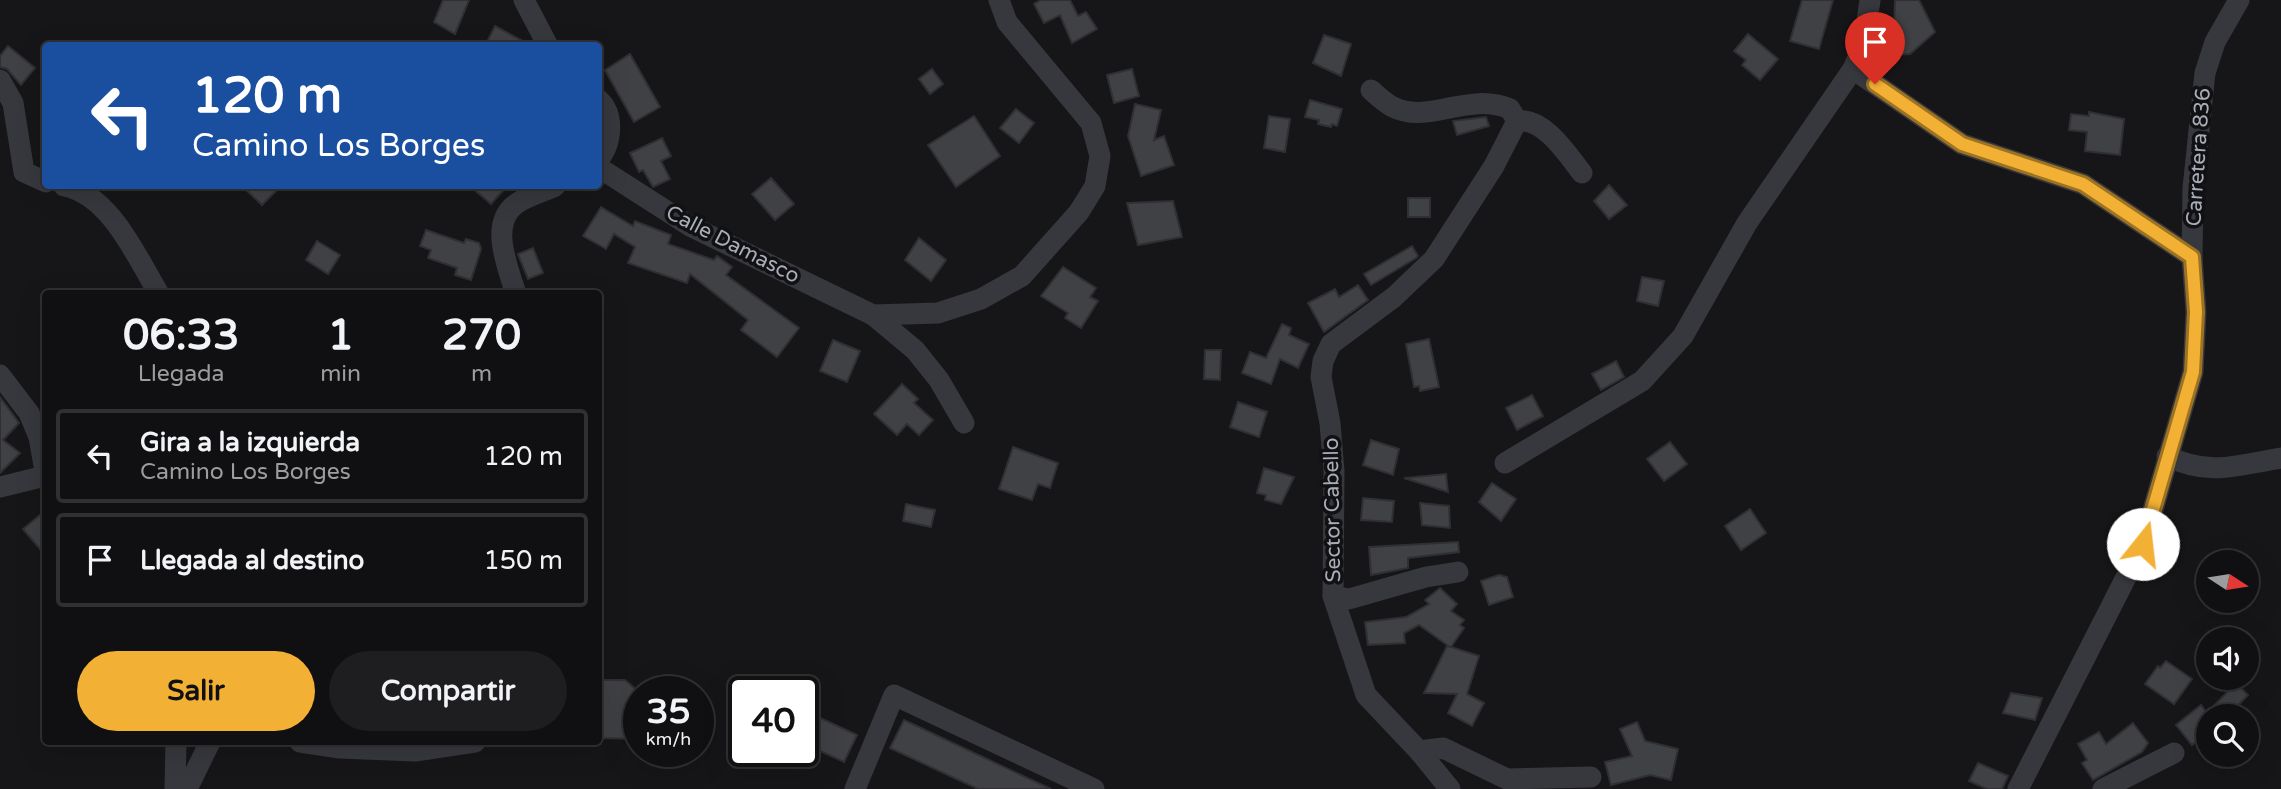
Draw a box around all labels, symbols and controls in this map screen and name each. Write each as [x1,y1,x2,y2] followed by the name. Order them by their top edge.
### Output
[1845,12.0,1905,84] pin
[1856,23,1894,61] icon: arrive
[192,67,342,126] text: 120 m
[77,70,168,161] icon: left
[2181,87,2216,227] street label: Carretera 836
[192,127,485,165] text: Camino Los Borges
[662,200,804,289] street label: Calle Damasco
[123,310,239,361] text: 06:33
[327,310,354,361] text: 1
[442,310,521,361] text: 270
[138,360,225,388] text: Llegada
[320,360,361,388] text: min
[471,360,492,388] text: m
[140,427,360,458] text: Gira a la izquierda
[81,437,119,475] icon: left
[1319,437,1346,583] street label: Sector Cabello
[483,441,563,472] text: 120 m
[140,458,351,486] text: Camino Los Borges
[2106,507,2180,581] position arrow
[81,541,119,579] icon: arrive
[140,545,364,576] text: Llegada al destino
[483,545,563,576] text: 150 m
[2196,550,2259,612] north arrow
[2196,550,2259,767] map controls
[2196,627,2259,690] button: sound
[77,651,315,731] button: Salir
[329,651,567,731] button: Compartir
[728,676,819,767] speed limit sign: 40
[647,691,690,733] text: 35
[2196,704,2259,767] button: search
[646,728,691,750] text: km/h

